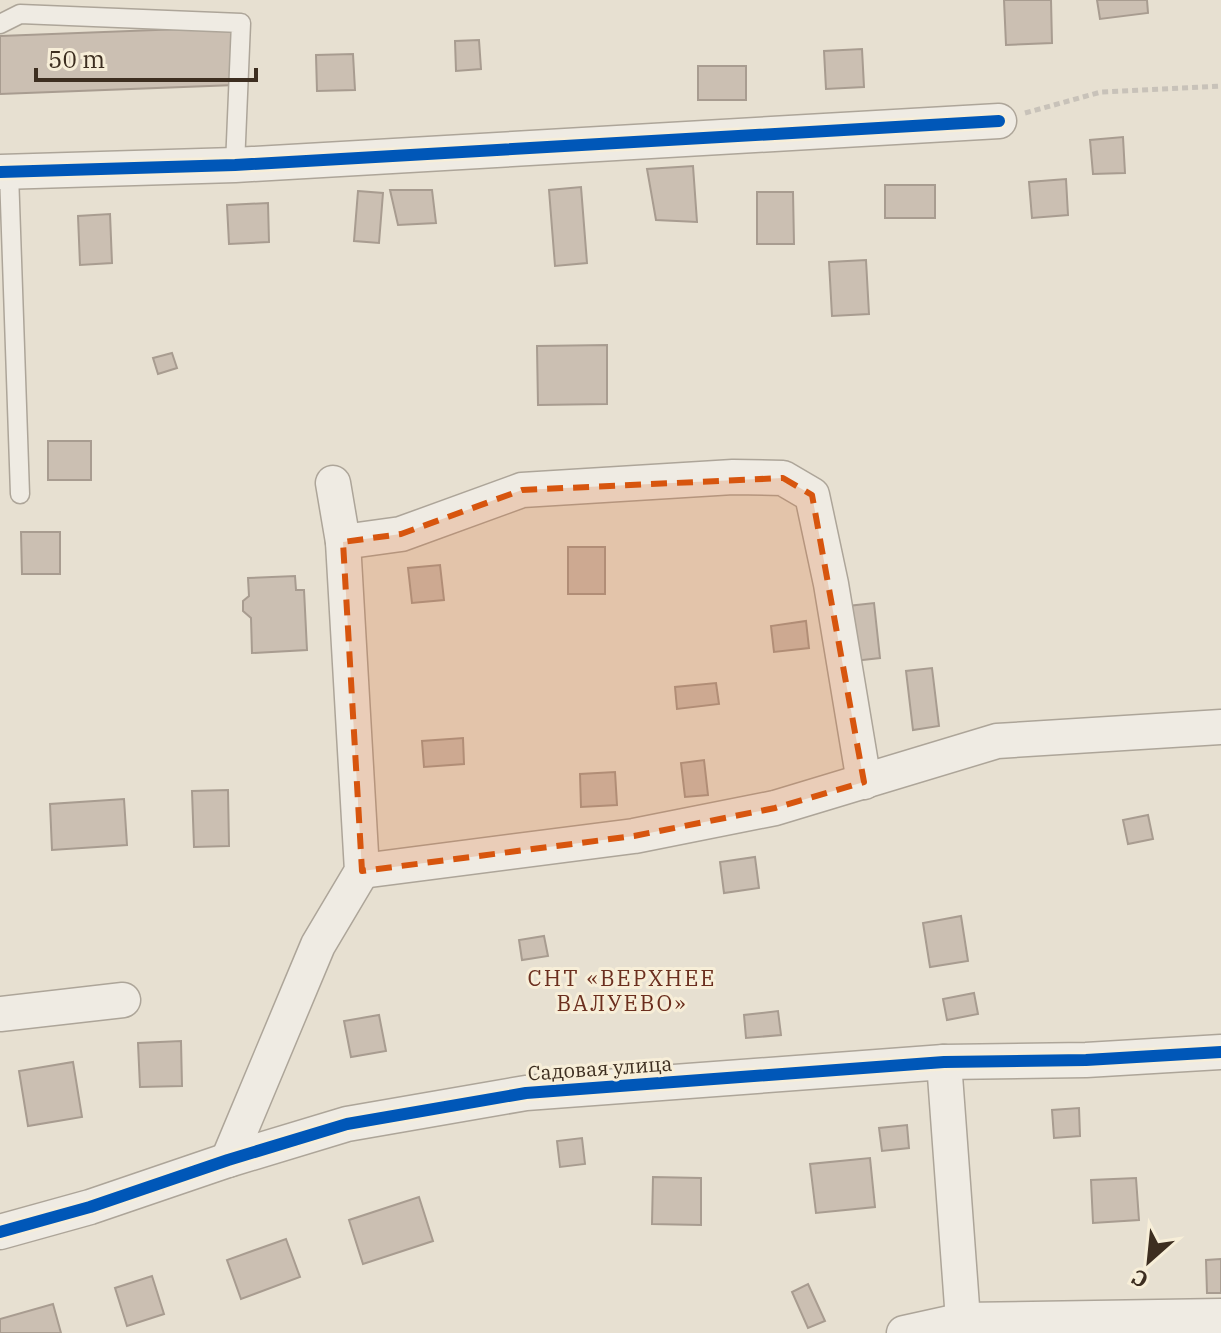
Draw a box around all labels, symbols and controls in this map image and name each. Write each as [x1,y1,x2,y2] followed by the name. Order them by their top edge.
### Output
[36,32,256,82] scale bar
[48,43,105,75] text: 50 m
[528,963,716,1017] district label: СНТ «ВЕРХНЕЕ ВАЛУЕВО»
[527,1049,673,1087] street label: Садовая улица
[1109,1221,1189,1301] north arrow
[1127,1263,1153,1296] text: С

